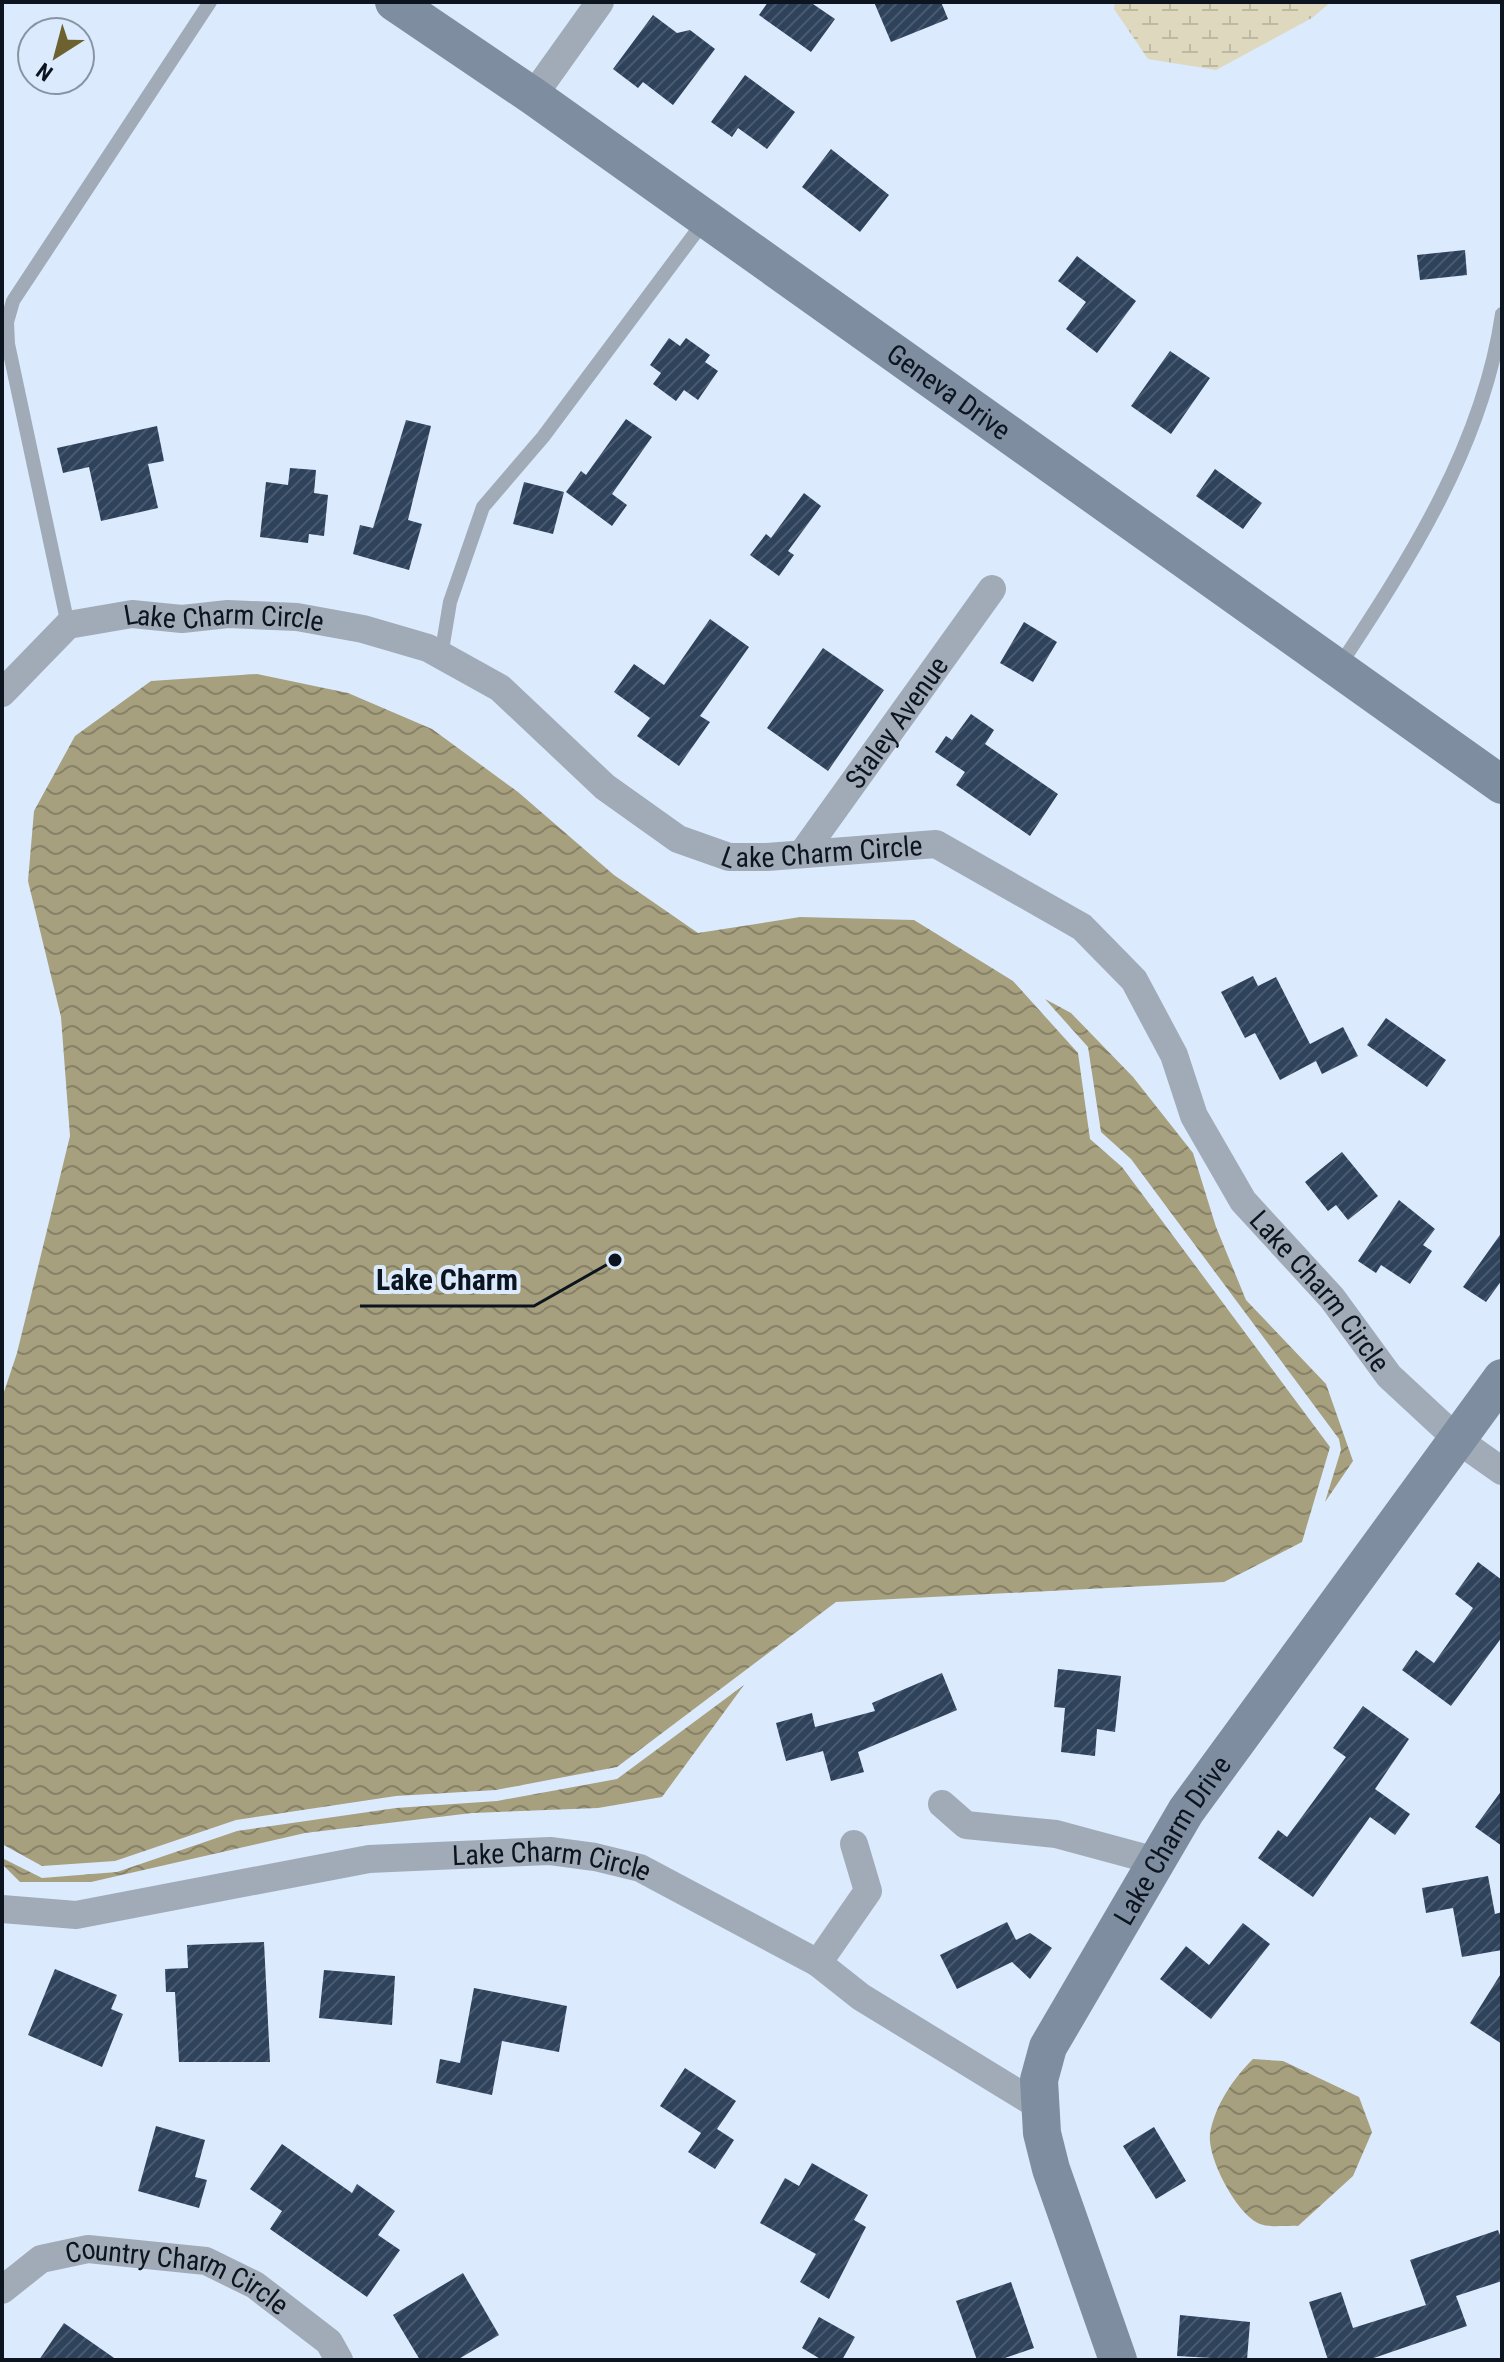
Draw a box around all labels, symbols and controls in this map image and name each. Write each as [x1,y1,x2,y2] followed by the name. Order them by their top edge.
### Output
[16,16,96,96] north arrow
[32,58,57,86] text: N
[880,337,1017,447] street label: Geneva Drive
[121,597,326,639] street label: Lake Charm Circle
[838,650,955,795] street label: Staley Avenue
[717,829,924,875] street label: Lake Charm Circle
[1243,1204,1396,1378] street label: Lake Charm Circle
[360,1252,534,1306] callout: Lake Charm
[376,1262,518,1297] text: Lake Charm
[1107,1749,1238,1931] street label: Lake Charm Drive
[451,1835,657,1888] street label: Lake Charm Circle
[62,2232,295,2322] street label: Country Charm Circle

